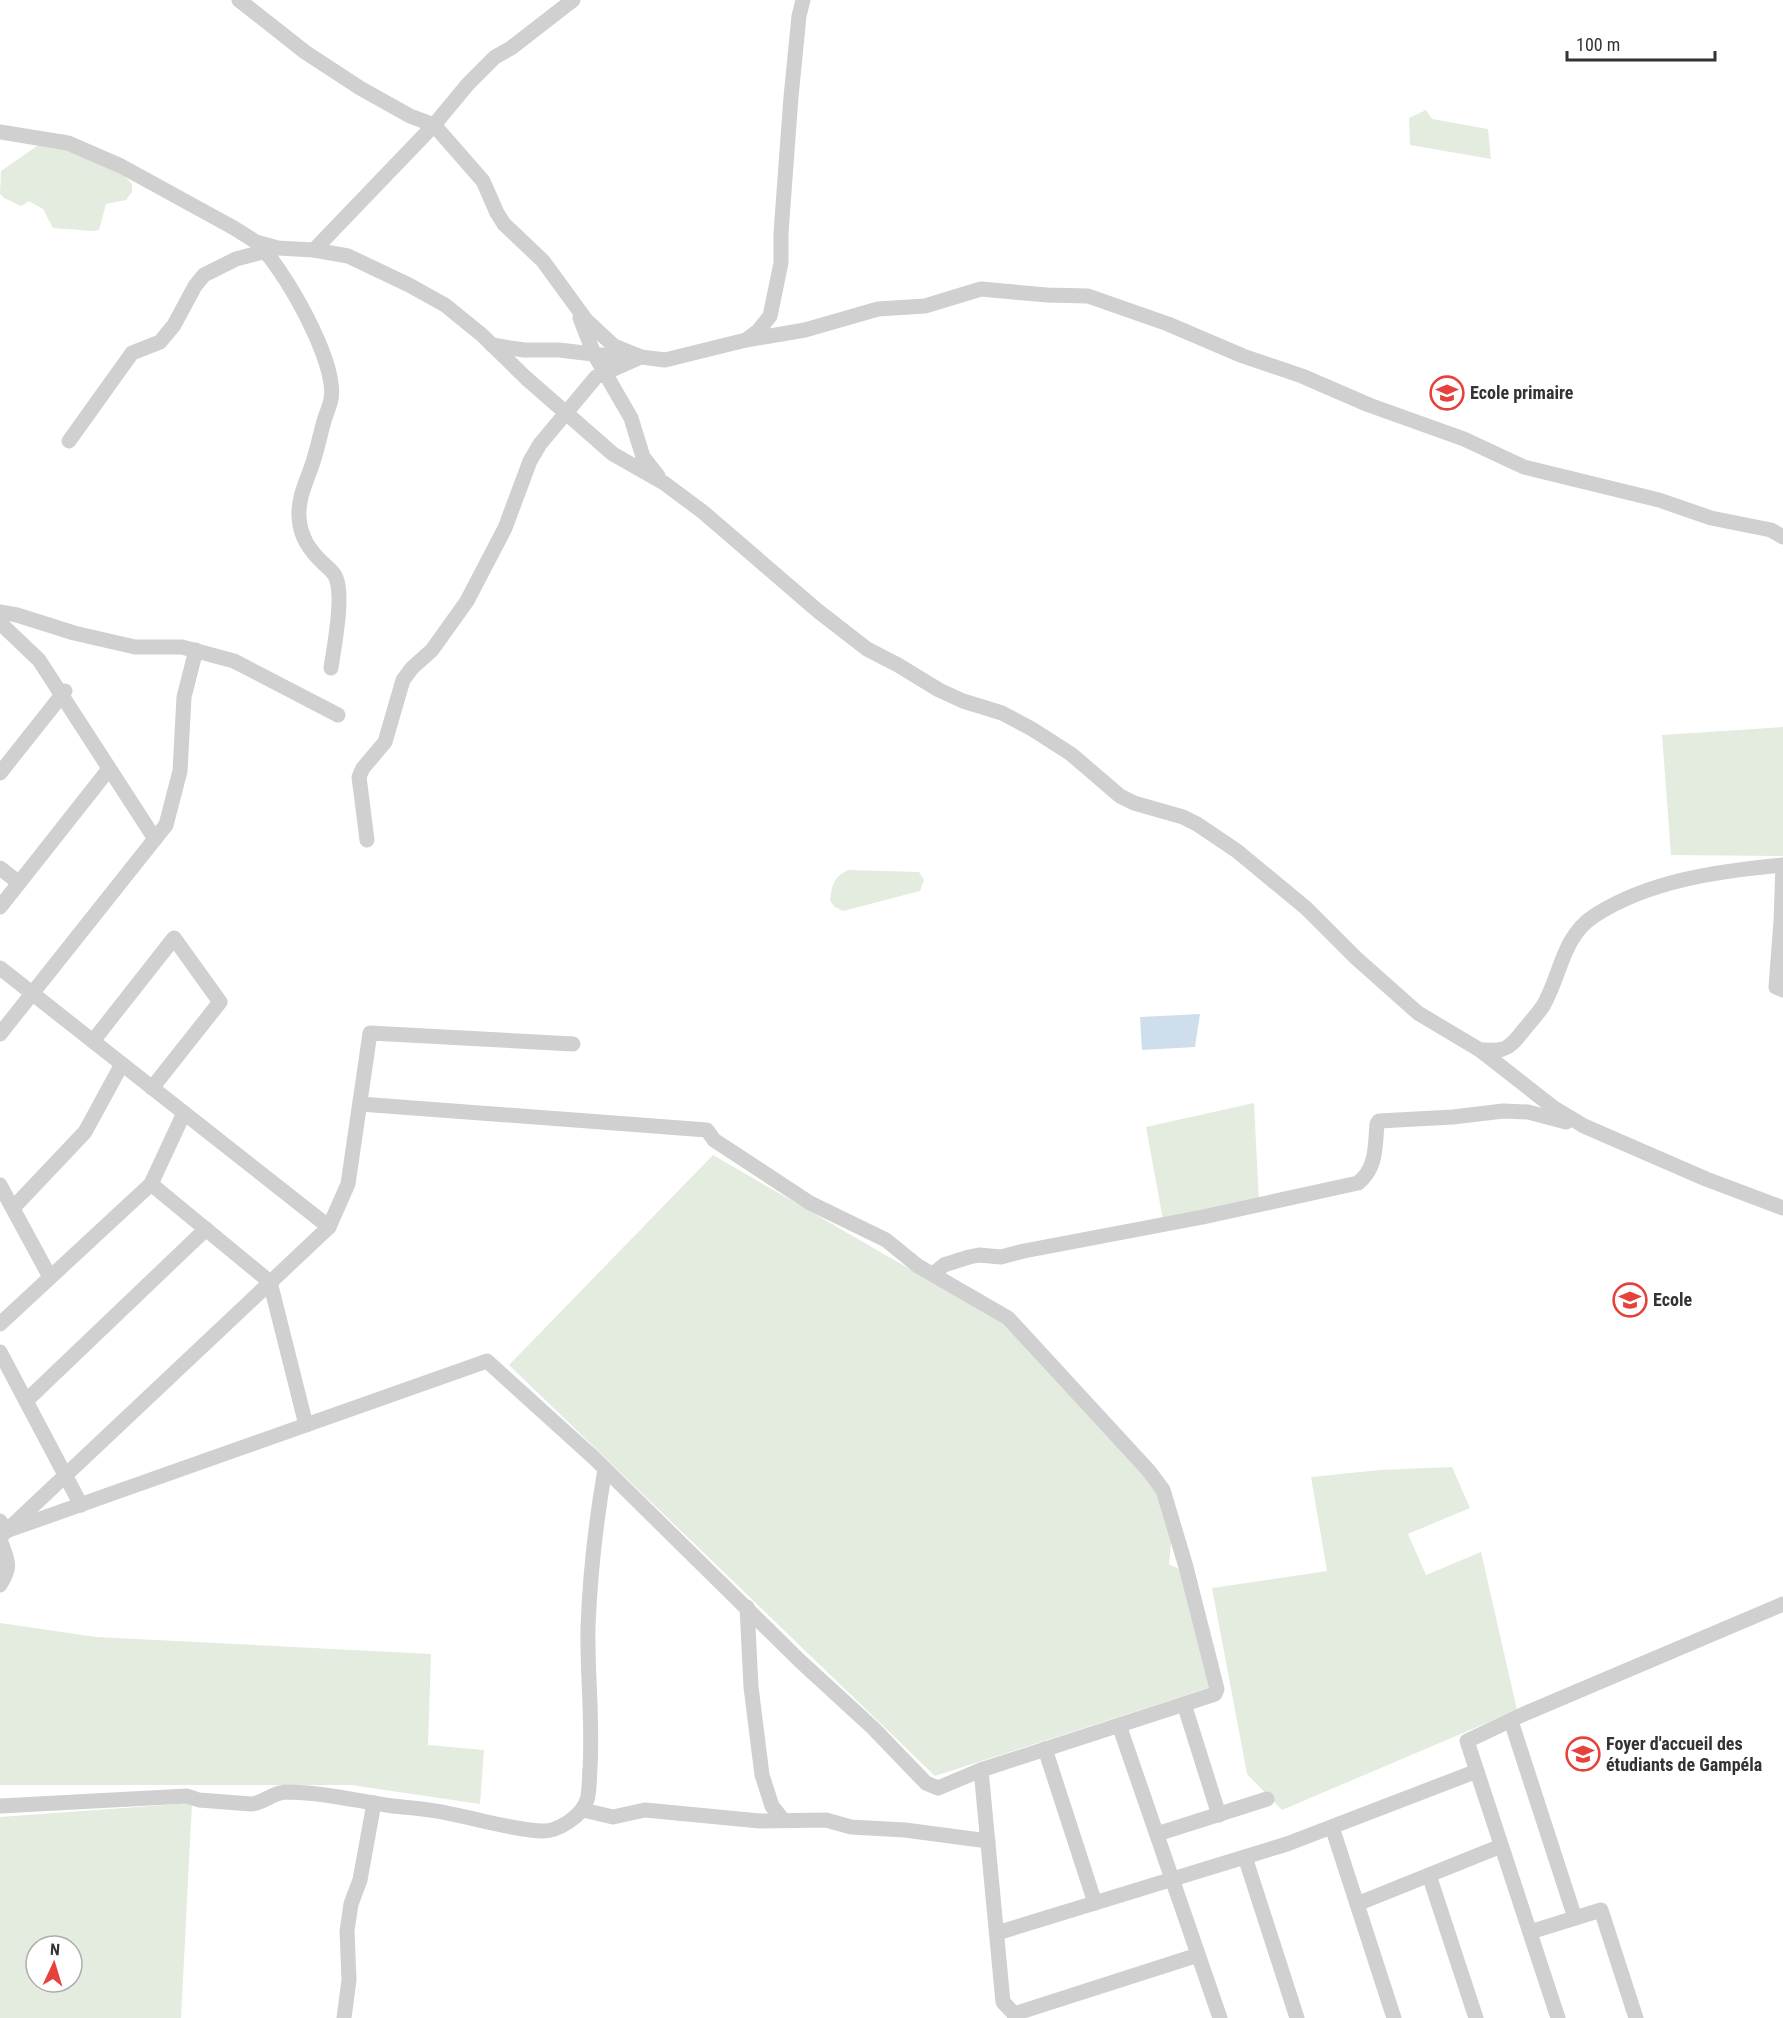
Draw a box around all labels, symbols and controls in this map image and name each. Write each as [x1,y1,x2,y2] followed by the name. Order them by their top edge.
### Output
[1567,24,1716,62] scale bar
[1576,34,1620,55] text: 100 m
[1429,375,1465,411] school or university icon: Ecole primaire
[1470,382,1574,403] place label: Ecole primaire
[1612,1282,1648,1318] school or university icon: Ecole
[1653,1289,1692,1310] place label: Ecole
[1606,1733,1762,1775] place label: Foyer d'accueil des étudiants de Gampéla
[1565,1736,1601,1772] school or university icon: Foyer d'accueil des étudiants de Gampéla
[24,1934,84,1994] north arrow
[49,1940,61,1959] text: N

